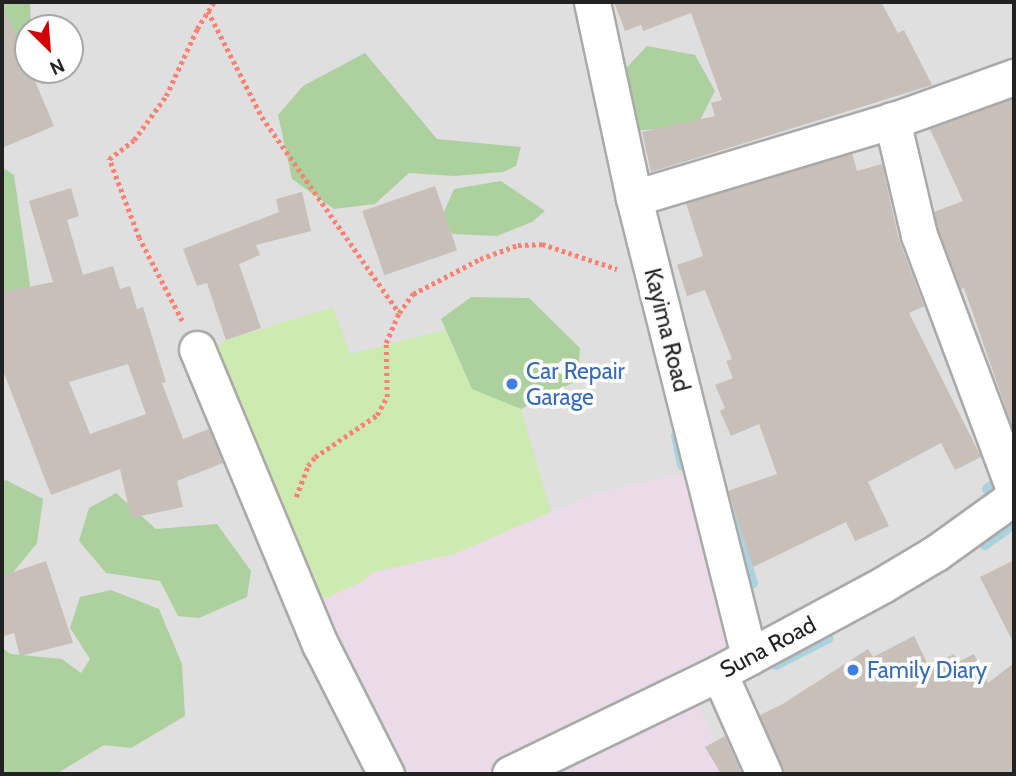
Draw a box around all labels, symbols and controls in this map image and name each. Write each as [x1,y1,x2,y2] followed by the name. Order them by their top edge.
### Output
[14,14,84,84] north arrow
[46,53,68,80] text: N
[638,265,696,395] street label: Kayima Road
[526,357,625,411] place label: Car Repair Garage
[504,376,520,392] marker: Car Repair Garage
[715,610,821,684] street label: Suna Road
[867,656,987,684] place label: Family Diary
[845,662,861,678] marker: Family Diary

